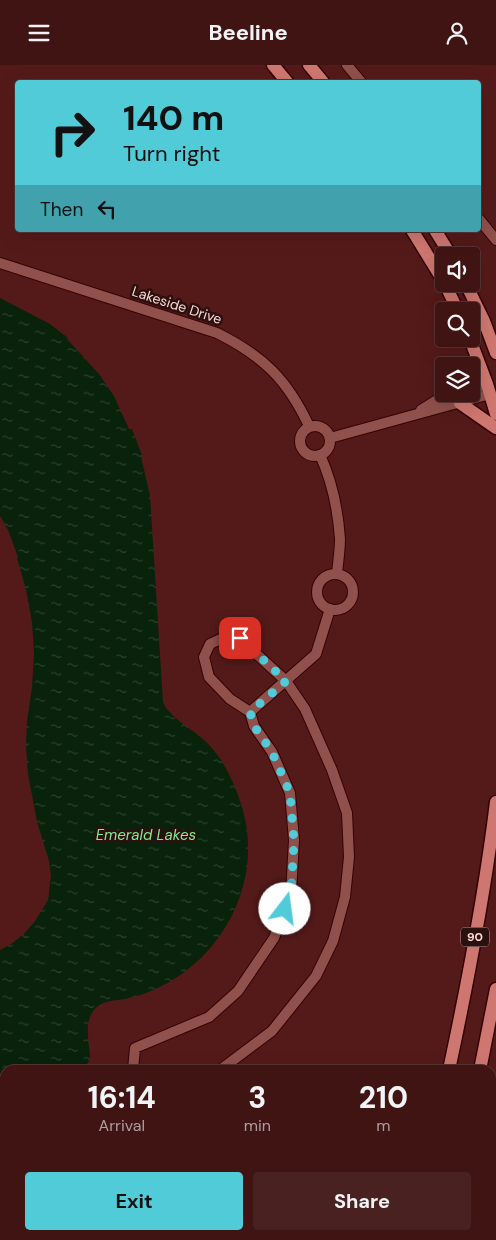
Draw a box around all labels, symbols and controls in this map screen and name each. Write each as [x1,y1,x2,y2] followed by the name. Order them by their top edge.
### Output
[208,18,288,47] text: Beeline
[25,19,53,47] icon: menu
[443,19,471,47] icon: person
[123,95,224,141] text: 140 m
[40,100,105,165] icon: right
[123,139,220,168] text: Turn right
[93,195,121,223] icon: left
[40,197,83,222] text: Then
[435,247,480,402] map controls
[435,247,480,292] button: sound
[130,282,224,328] street label: Lakeside Drive
[435,302,480,347] button: search
[435,357,480,402] button: layers
[219,617,261,659] pin
[226,624,254,652] icon: arrive
[96,825,196,845] water label: Emerald Lakes
[258,882,310,934] position arrow
[461,927,489,947] road number: 90
[88,1078,156,1117] text: 16:14
[248,1078,266,1117] text: 3
[359,1078,408,1117] text: 210
[99,1115,145,1136] text: Arrival
[244,1115,271,1136] text: min
[376,1115,391,1136] text: m
[25,1172,243,1230] button: Exit
[253,1172,471,1230] button: Share

